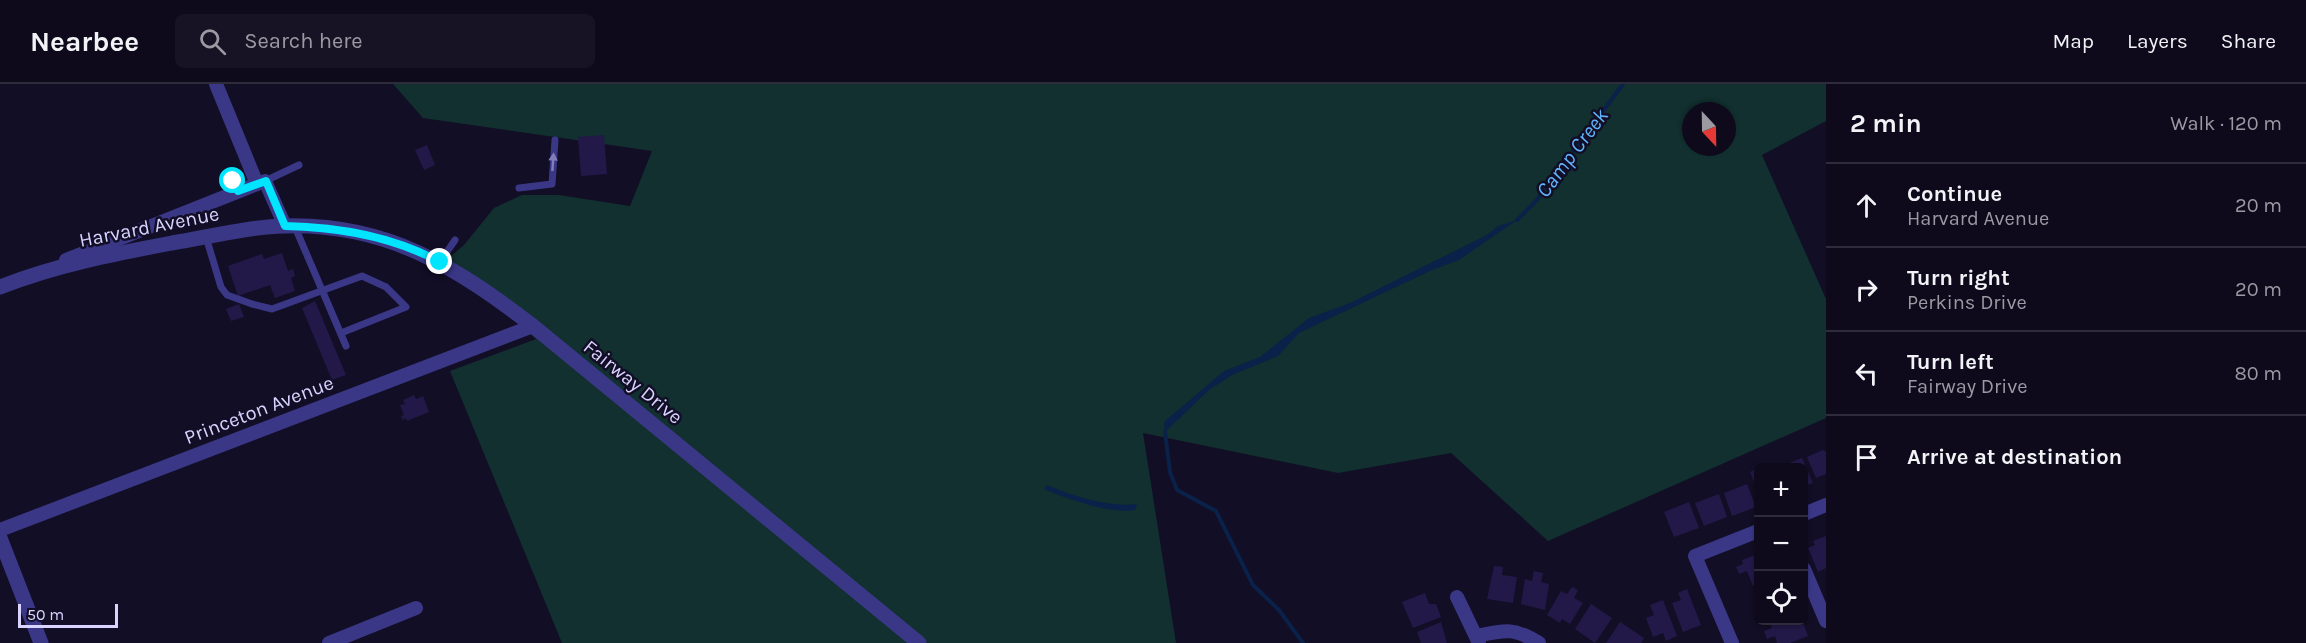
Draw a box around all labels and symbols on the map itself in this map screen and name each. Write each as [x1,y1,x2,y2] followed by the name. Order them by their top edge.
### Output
[1682,102,1736,156] north arrow
[1531,104,1613,202] water label: Camp Creek
[549,153,558,172] one-way arrow
[219,167,245,193] route start
[77,202,221,252] street label: Harvard Avenue
[426,248,452,274] route end
[579,335,687,429] street label: Fairway Drive
[181,371,337,449] street label: Princeton Avenue
[18,601,118,628] scale bar

